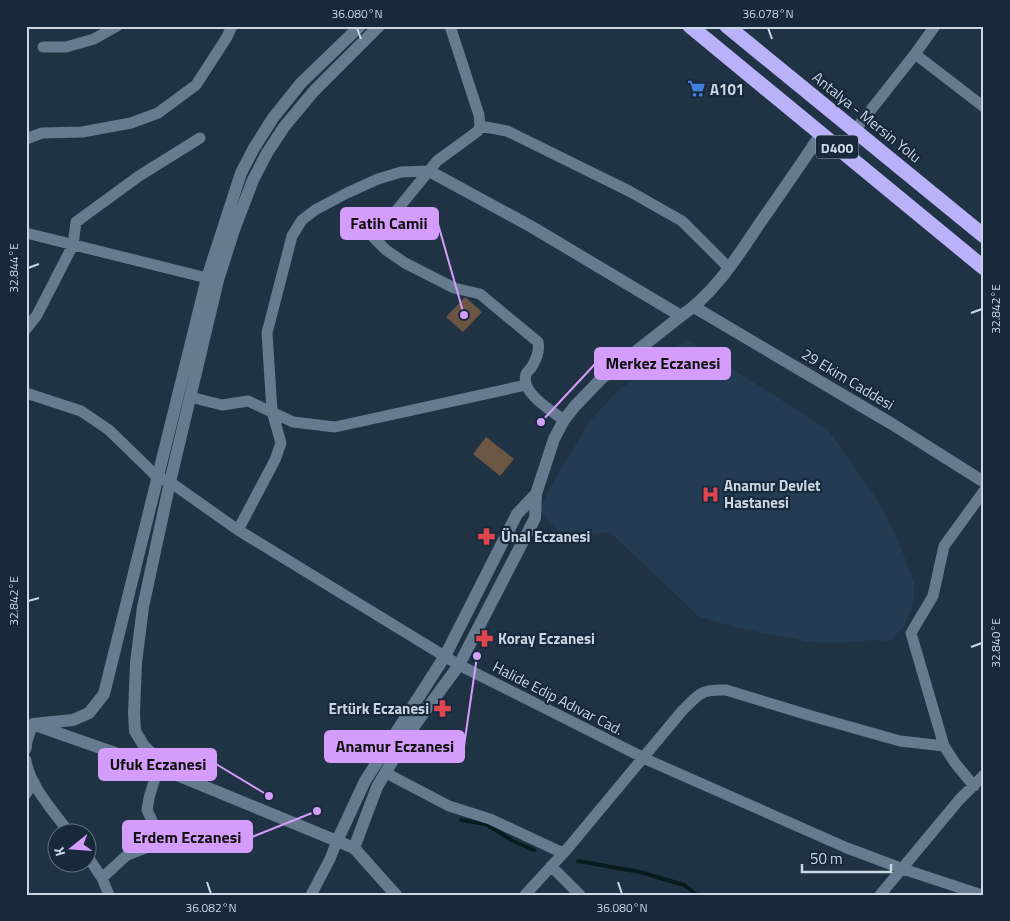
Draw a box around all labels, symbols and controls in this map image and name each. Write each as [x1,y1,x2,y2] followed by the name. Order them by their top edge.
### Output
[331,4,383,23] text: 36.080°N
[742,4,794,23] text: 36.078°N
[808,66,926,168] street label: Antalya - Mersin Yolu
[710,78,744,101] place label: A101
[686,79,706,99] supermarket icon: A101
[816,136,858,158] road number: D400
[341,208,438,239] callout: Fatih Camii
[350,211,428,235] text: Fatih Camii
[4,243,23,293] text: 32.844°E
[986,284,1005,334] text: 32.842°E
[797,342,899,416] street label: 29 Ekim Caddesi
[595,348,730,379] callout: Merkez Eczanesi
[606,351,720,375] text: Merkez Eczanesi
[724,474,821,514] place label: Anamur Devlet Hastanesi
[700,484,720,504] hospital icon: Anamur Devlet Hastanesi
[501,525,590,548] place label: Ünal Eczanesi
[477,526,497,546] pharmacy icon: Ünal Eczanesi
[4,576,23,626] text: 32.842°E
[986,618,1005,668] text: 32.840°E
[498,627,595,650] place label: Koray Eczanesi
[474,628,494,648] pharmacy icon: Koray Eczanesi
[489,655,627,741] street label: Halide Edip Adıvar Cad.
[328,697,429,720] place label: Ertürk Eczanesi
[433,698,453,718] pharmacy icon: Ertürk Eczanesi
[325,731,464,762] callout: Anamur Eczanesi
[336,734,454,758] text: Anamur Eczanesi
[99,749,216,780] callout: Ufuk Eczanesi
[110,752,206,776] text: Ufuk Eczanesi
[123,821,252,852] callout: Erdem Eczanesi
[48,824,98,874] north arrow
[133,825,241,849] text: Erdem Eczanesi
[802,841,891,873] scale bar
[48,844,70,859] text: K
[810,847,843,870] text: 50 m
[185,898,237,917] text: 36.082°N
[596,898,648,917] text: 36.080°N

